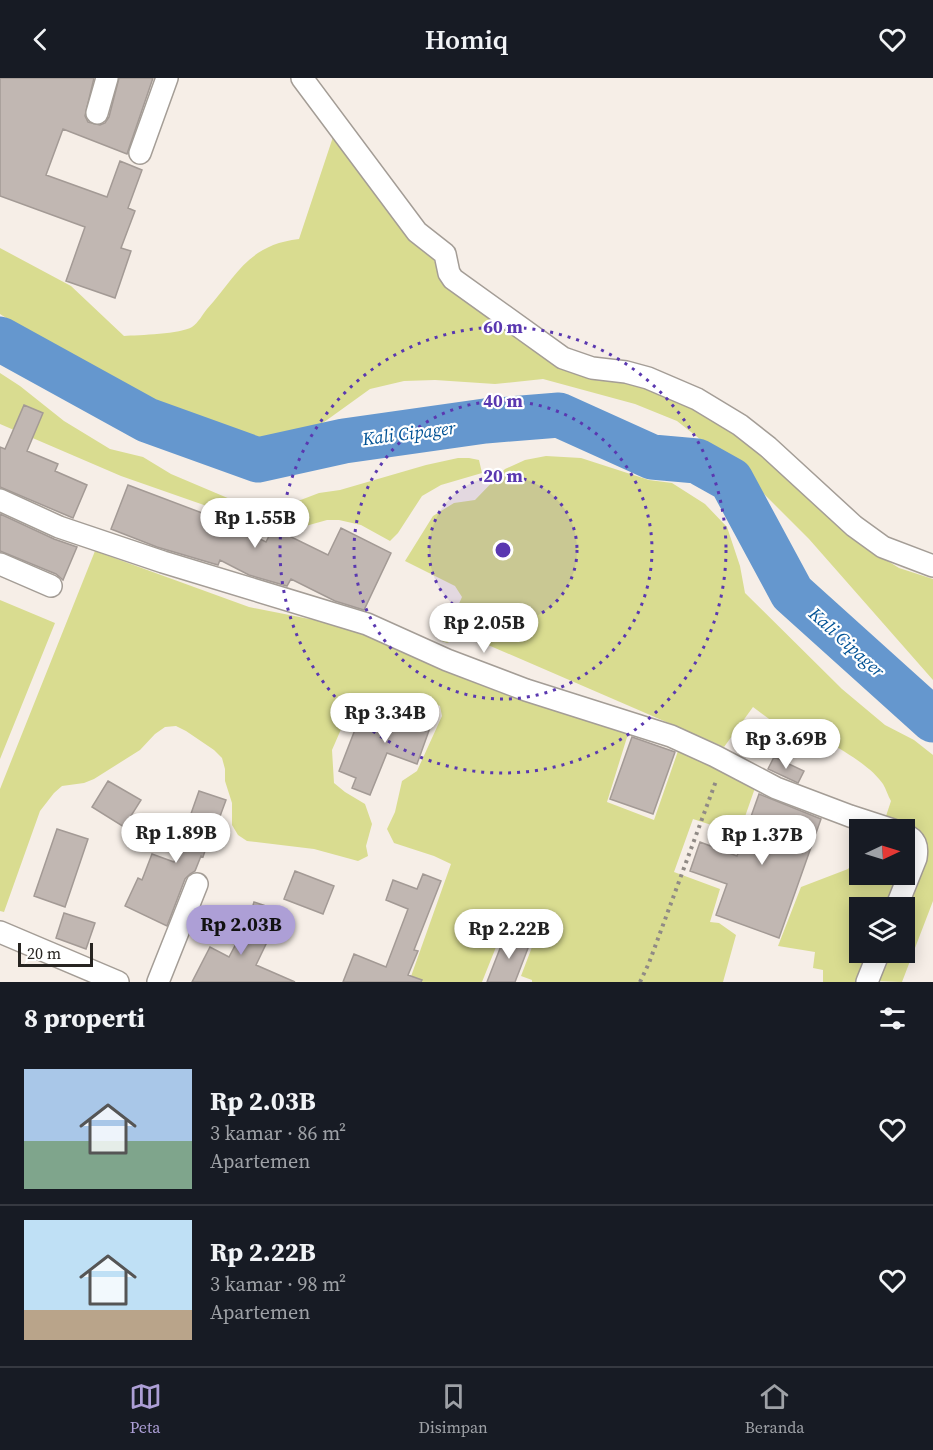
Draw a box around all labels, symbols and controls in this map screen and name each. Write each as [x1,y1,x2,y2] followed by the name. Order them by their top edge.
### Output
[425,21,508,58] text: Homiq
[24,23,57,56] icon: back
[876,23,909,56] icon: heart
[483,314,523,339] text: 60 m
[483,388,523,413] text: 40 m
[360,415,458,451] water label: Kali Cipager
[483,463,523,488] text: 20 m
[193,498,317,549] pin: Rp 1.55B
[214,503,296,531] text: Rp 1.55B
[493,540,513,560] centre of rings
[803,601,891,683] water label: Kali Cipager
[422,603,546,654] pin: Rp 2.05B
[443,608,525,636] text: Rp 2.05B
[323,693,447,744] pin: Rp 3.34B
[344,698,426,726] text: Rp 3.34B
[724,719,848,770] pin: Rp 3.69B
[745,724,827,752] text: Rp 3.69B
[114,813,238,864] pin: Rp 1.89B
[700,815,824,866] pin: Rp 1.37B
[135,818,217,846] text: Rp 1.89B
[849,819,915,885] north arrow
[849,819,915,963] map controls
[721,820,803,848] text: Rp 1.37B
[849,897,915,963] button: layers
[179,905,303,956] pin: Rp 2.03B
[447,909,571,960] pin: Rp 2.22B
[200,910,282,938] text: Rp 2.03B
[468,914,550,942] text: Rp 2.22B
[18,940,93,968] scale bar
[27,942,61,964] text: 20 m
[24,1000,145,1036] text: 8 properti
[876,1002,909,1035] icon: filters
[210,1083,316,1119] text: Rp 2.03B
[72,1093,144,1165] icon: home
[876,1113,909,1146] icon: heart
[210,1119,346,1147] text: 3 kamar · 86 m²
[210,1147,310,1175] text: Apartemen
[210,1234,316,1270] text: Rp 2.22B
[72,1244,144,1316] icon: home
[876,1264,909,1297] icon: heart
[210,1270,346,1298] text: 3 kamar · 98 m²
[210,1298,310,1326] text: Apartemen
[129,1380,162,1438] tab: Peta
[419,1380,488,1438] tab: Disimpan
[745,1380,804,1438] tab: Beranda

